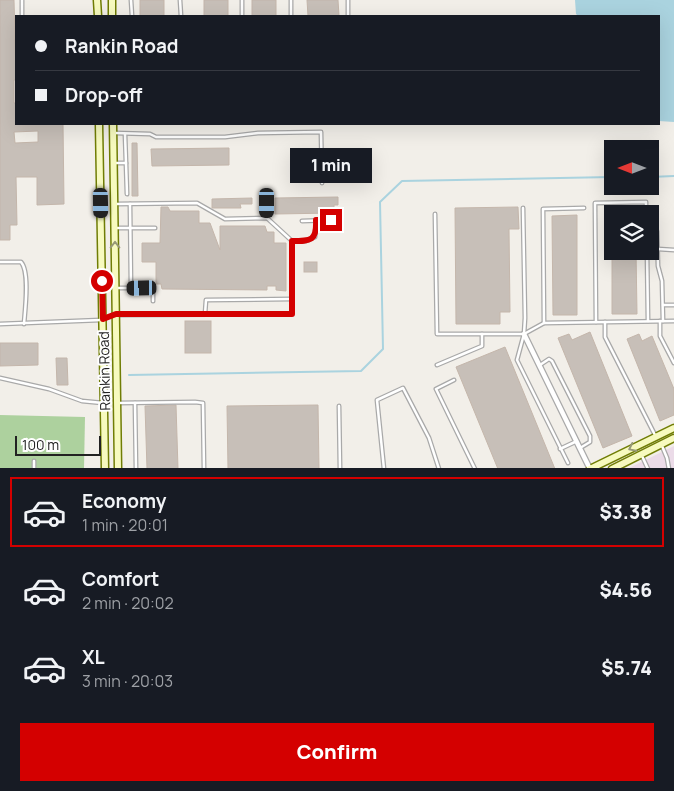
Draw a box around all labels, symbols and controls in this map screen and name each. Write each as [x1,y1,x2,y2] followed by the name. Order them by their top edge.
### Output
[65,33,179,59] text: Rankin Road
[65,82,142,108] text: Drop-off
[604,140,659,195] north arrow
[604,140,659,260] map controls
[290,148,372,182] callout: 1 min
[311,154,351,176] text: 1 min
[93,188,108,218] car
[259,188,274,218] car
[604,205,659,260] button: layers
[320,209,342,231] route end
[110,241,120,248] one-way arrow
[91,270,113,292] route start
[126,280,157,296] car
[94,331,114,411] street label: Rankin Road
[15,433,101,457] scale bar
[22,435,59,454] text: 100 m
[628,442,637,452] one-way arrow
[82,488,166,514] text: Economy
[22,490,67,535] icon: car
[599,499,652,525] text: $3.38
[82,514,168,536] text: 1 min · 20:01
[82,566,159,592] text: Comfort
[22,568,67,613] icon: car
[599,577,652,603] text: $4.56
[82,592,174,614] text: 2 min · 20:02
[82,644,105,670] text: XL
[22,646,67,691] icon: car
[601,655,652,681] text: $5.74
[82,670,173,692] text: 3 min · 20:03
[20,723,654,781] button: Confirm

